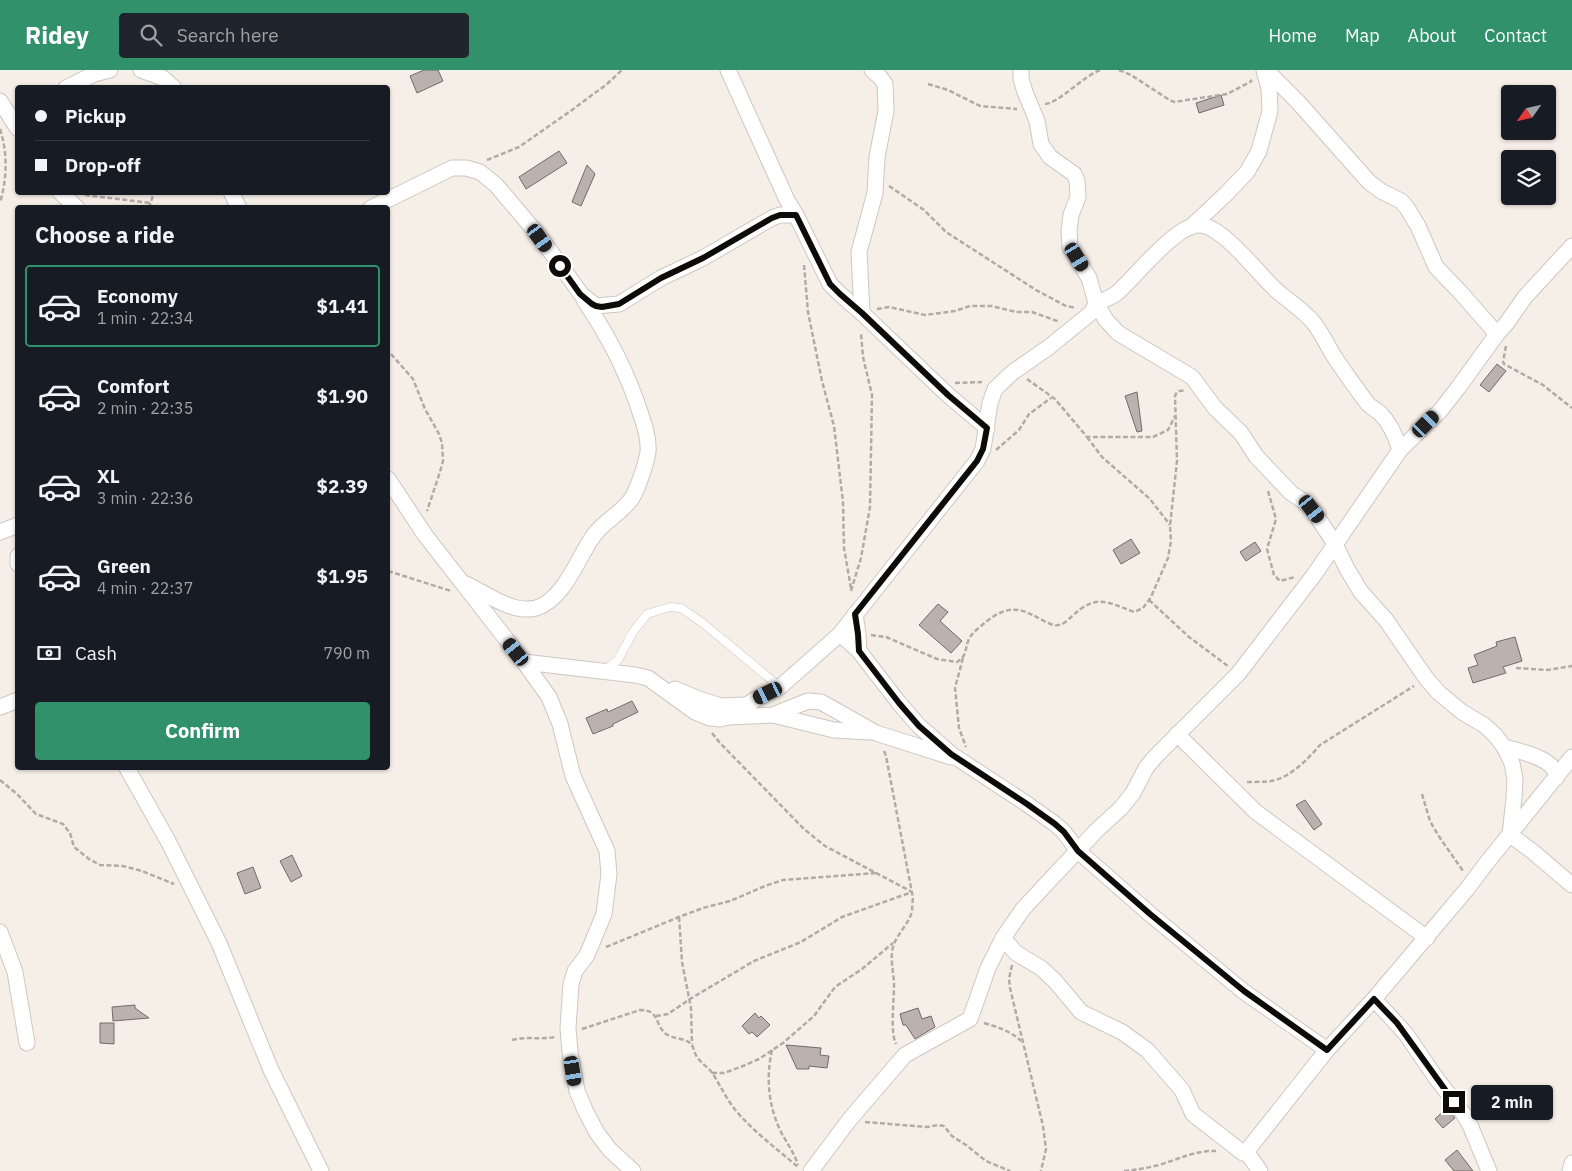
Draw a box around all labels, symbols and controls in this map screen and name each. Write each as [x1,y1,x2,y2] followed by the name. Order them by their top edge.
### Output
[119,13,469,58] search box
[25,19,89,51] text: Ridey
[137,21,165,49] icon: search
[177,23,279,47] text: Search here
[1269,24,1317,47] text: Home
[1345,24,1380,47] text: Map
[1408,24,1456,47] text: About
[1484,24,1547,47] text: Contact
[1501,85,1556,140] north arrow
[1501,85,1556,205] map controls
[65,104,126,128] text: Pickup
[1501,150,1556,205] button: layers
[65,153,141,177] text: Drop-off
[35,220,175,249] text: Choose a ride
[525,221,554,255] car
[1062,240,1091,274] car
[549,255,571,277] route start
[37,284,82,329] icon: car
[97,284,178,308] text: Economy
[316,294,368,318] text: $1.41
[97,308,193,328] text: 1 min · 22:34
[37,374,82,419] icon: car
[97,374,170,398] text: Comfort
[316,384,368,408] text: $1.90
[97,398,193,418] text: 2 min · 22:35
[1410,408,1441,440] car
[37,464,82,509] icon: car
[97,464,120,488] text: XL
[316,474,368,498] text: $2.39
[97,488,193,508] text: 3 min · 22:36
[1296,493,1327,525] car
[37,554,82,599] icon: car
[97,554,151,578] text: Green
[316,564,368,588] text: $1.95
[97,578,193,598] text: 4 min · 22:37
[500,636,531,668] car
[35,639,63,667] icon: cash
[75,641,117,665] text: Cash
[323,643,370,663] text: 790 m
[751,680,784,706] car
[35,702,370,760] button: Confirm
[563,1055,582,1087] car
[1472,1084,1554,1120] callout: 2 min
[1443,1091,1465,1113] route end
[1491,1092,1533,1112] text: 2 min

